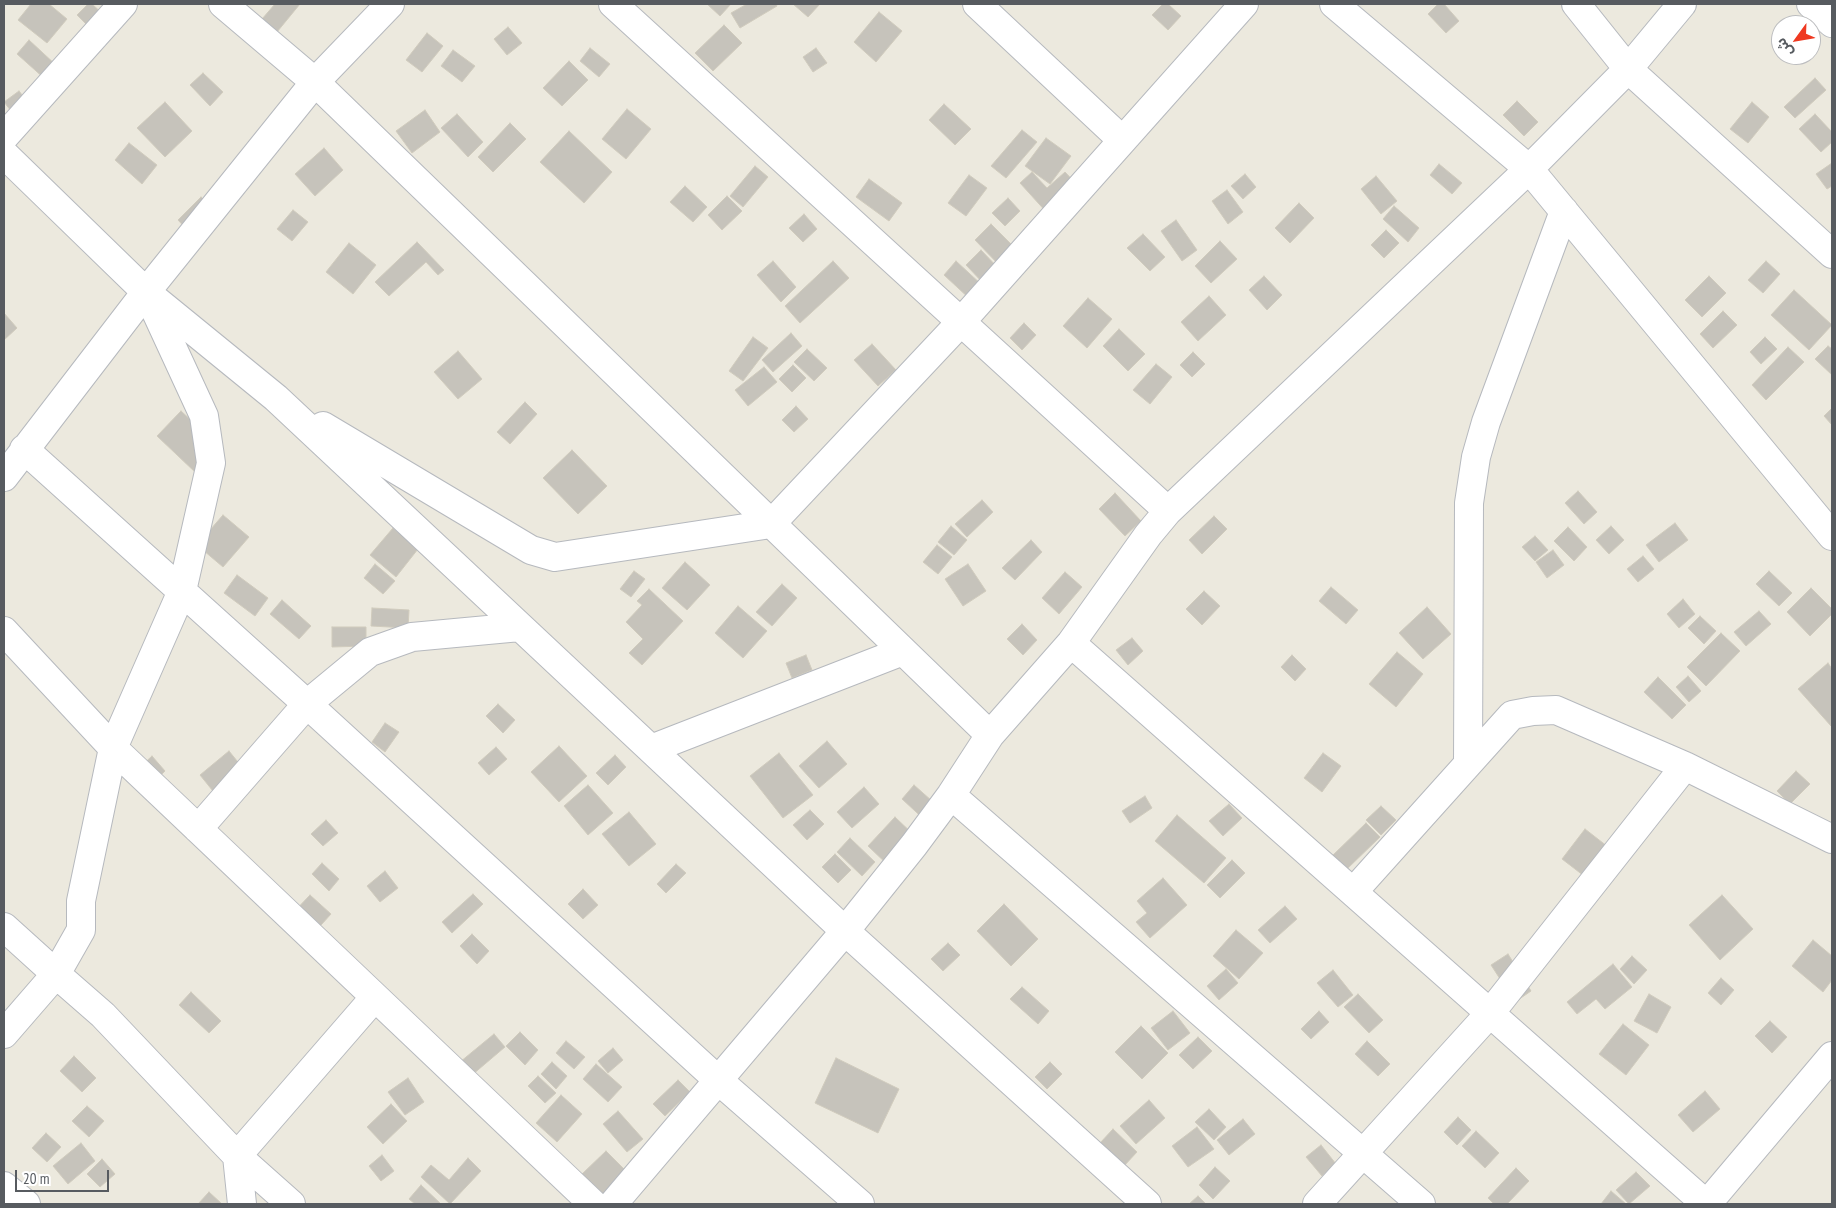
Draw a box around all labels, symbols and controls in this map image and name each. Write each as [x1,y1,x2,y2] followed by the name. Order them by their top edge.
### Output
[1771,15,1821,65] north arrow
[1771,35,1797,60] text: ش
[18,1160,111,1192] scale bar
[23,1169,49,1188] text: 20 m

